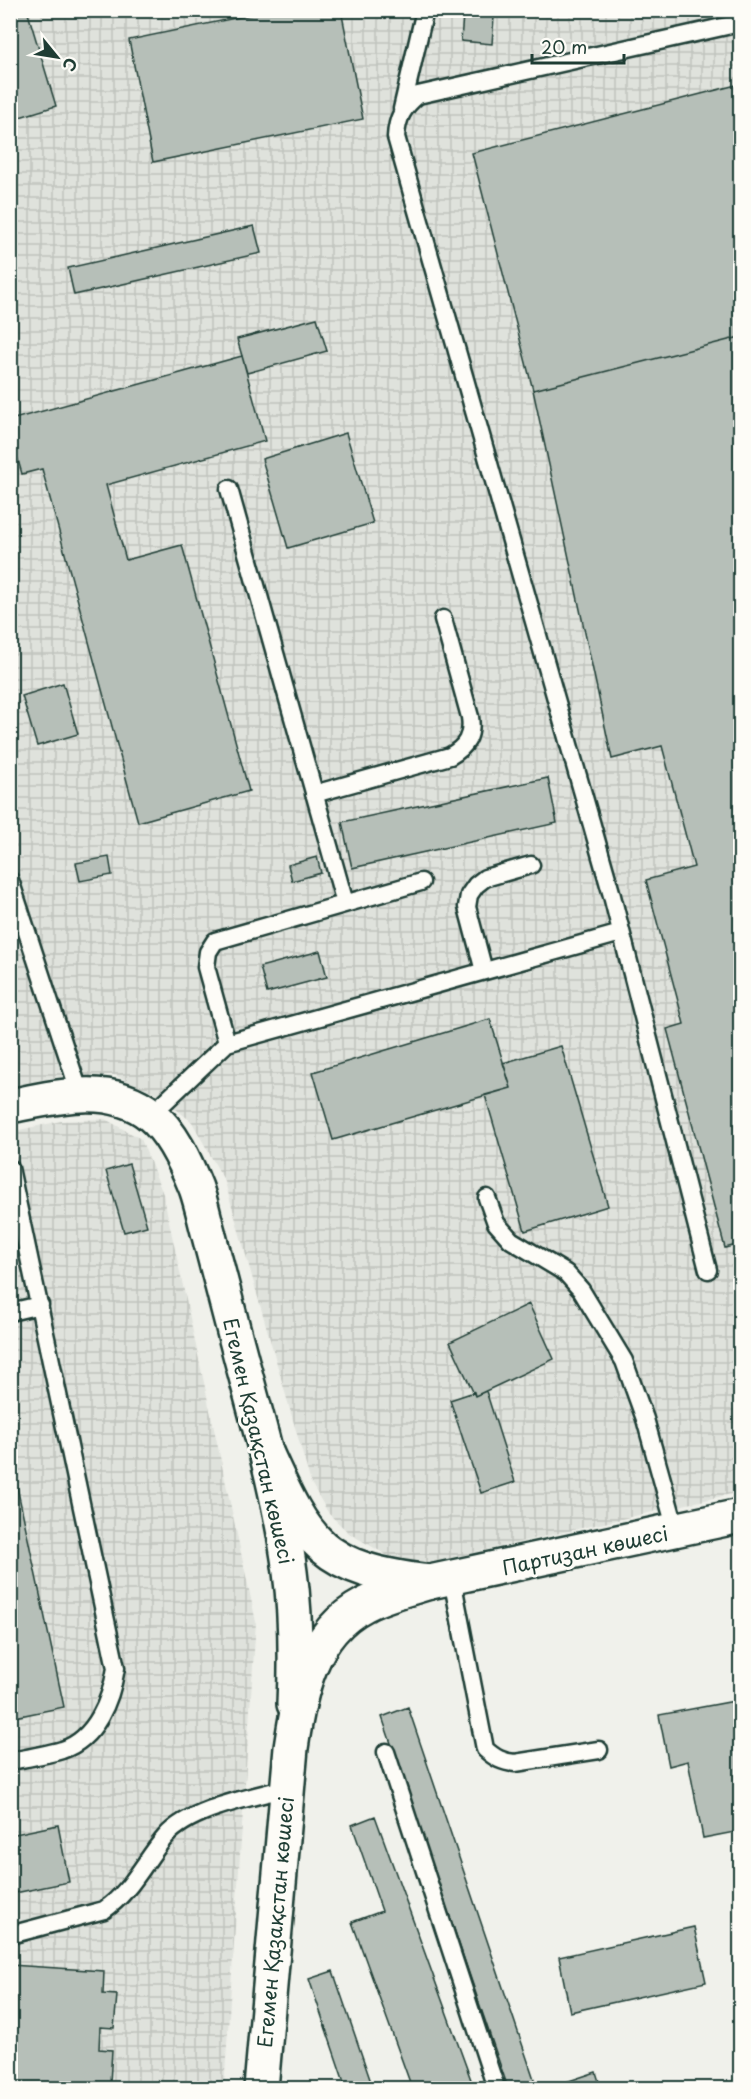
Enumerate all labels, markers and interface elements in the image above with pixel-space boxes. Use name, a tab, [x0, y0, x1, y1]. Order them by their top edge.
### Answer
north arrow	[27, 27, 87, 87]
scale bar	[532, 27, 624, 65]
text: 20 m	[541, 33, 587, 60]
text: С	[57, 54, 84, 76]
street label: Егемен Қазақстан көшесі	[216, 1315, 302, 1567]
street label: Партизан көшесі	[499, 1518, 671, 1582]
street label: Егемен Қазақстан көшесі	[249, 1795, 301, 2049]

